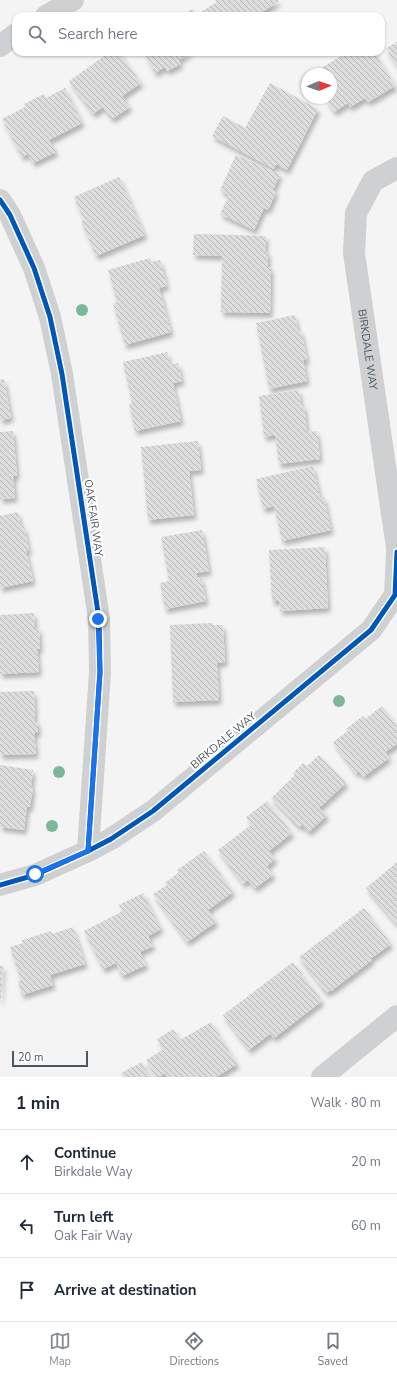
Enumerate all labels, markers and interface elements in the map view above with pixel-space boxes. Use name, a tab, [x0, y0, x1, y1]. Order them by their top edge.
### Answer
search box	[12, 12, 385, 56]
icon: search	[26, 23, 48, 45]
text: Search here	[58, 24, 138, 44]
north arrow	[301, 68, 337, 104]
street label: BIRKDALE WAY	[354, 308, 381, 391]
street label: OAK FAIR WAY	[81, 478, 106, 558]
route end	[89, 610, 107, 628]
street label: BIRKDALE WAY	[187, 708, 260, 772]
route start	[26, 865, 44, 883]
scale bar	[12, 1049, 88, 1068]
text: 20 m	[18, 1050, 43, 1065]
text: 1 min	[16, 1092, 60, 1115]
text: Walk · 80 m	[310, 1094, 381, 1112]
text: Continue	[54, 1143, 116, 1163]
icon: ahead	[16, 1151, 38, 1173]
text: 20 m	[351, 1153, 381, 1171]
text: Birkdale Way	[54, 1163, 132, 1181]
text: Turn left	[54, 1207, 113, 1227]
icon: left	[16, 1215, 38, 1237]
text: 60 m	[351, 1217, 381, 1235]
text: Oak Fair Way	[54, 1227, 133, 1245]
icon: arrive	[16, 1279, 38, 1301]
text: Arrive at destination	[54, 1280, 197, 1300]
tab: Map	[49, 1330, 71, 1369]
tab: Directions	[169, 1330, 219, 1369]
tab: Saved	[317, 1330, 348, 1369]

